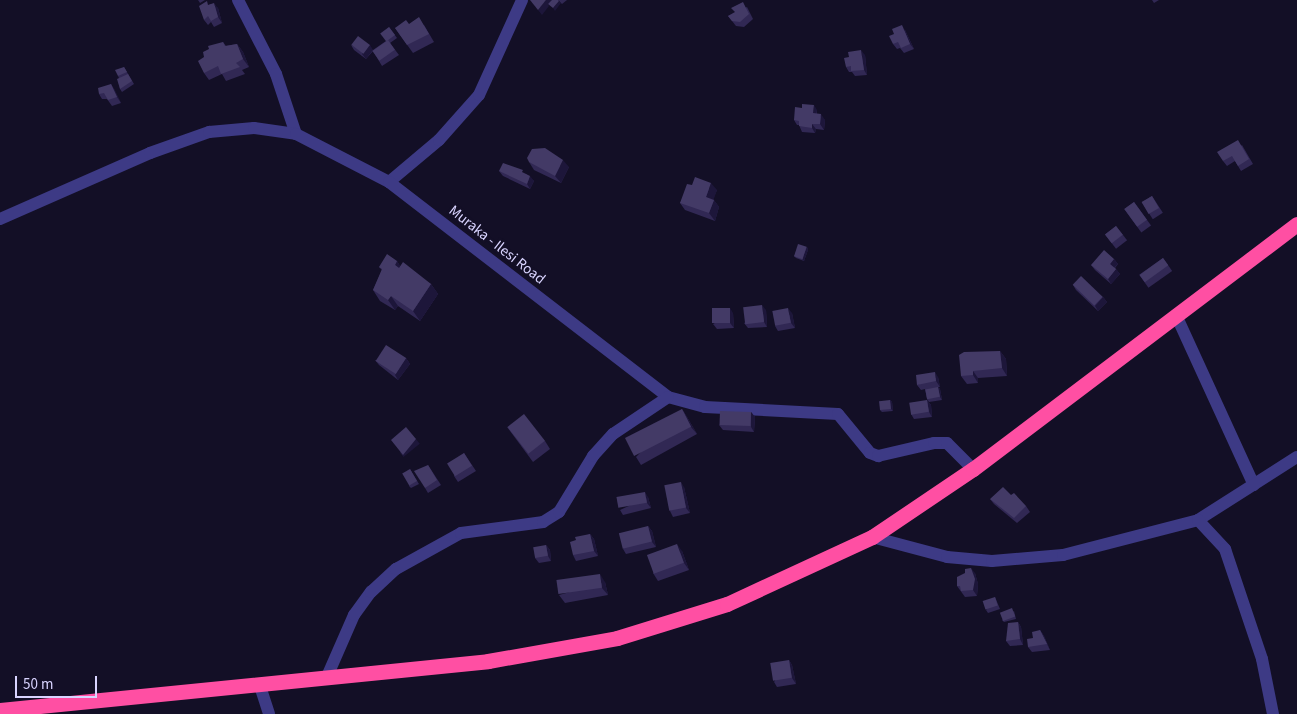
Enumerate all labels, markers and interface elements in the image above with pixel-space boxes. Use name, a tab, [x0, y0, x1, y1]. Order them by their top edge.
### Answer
street label: Muraka - Ilesi Road	[445, 202, 549, 288]
scale bar	[18, 666, 100, 698]
text: 50 m	[23, 674, 53, 695]

